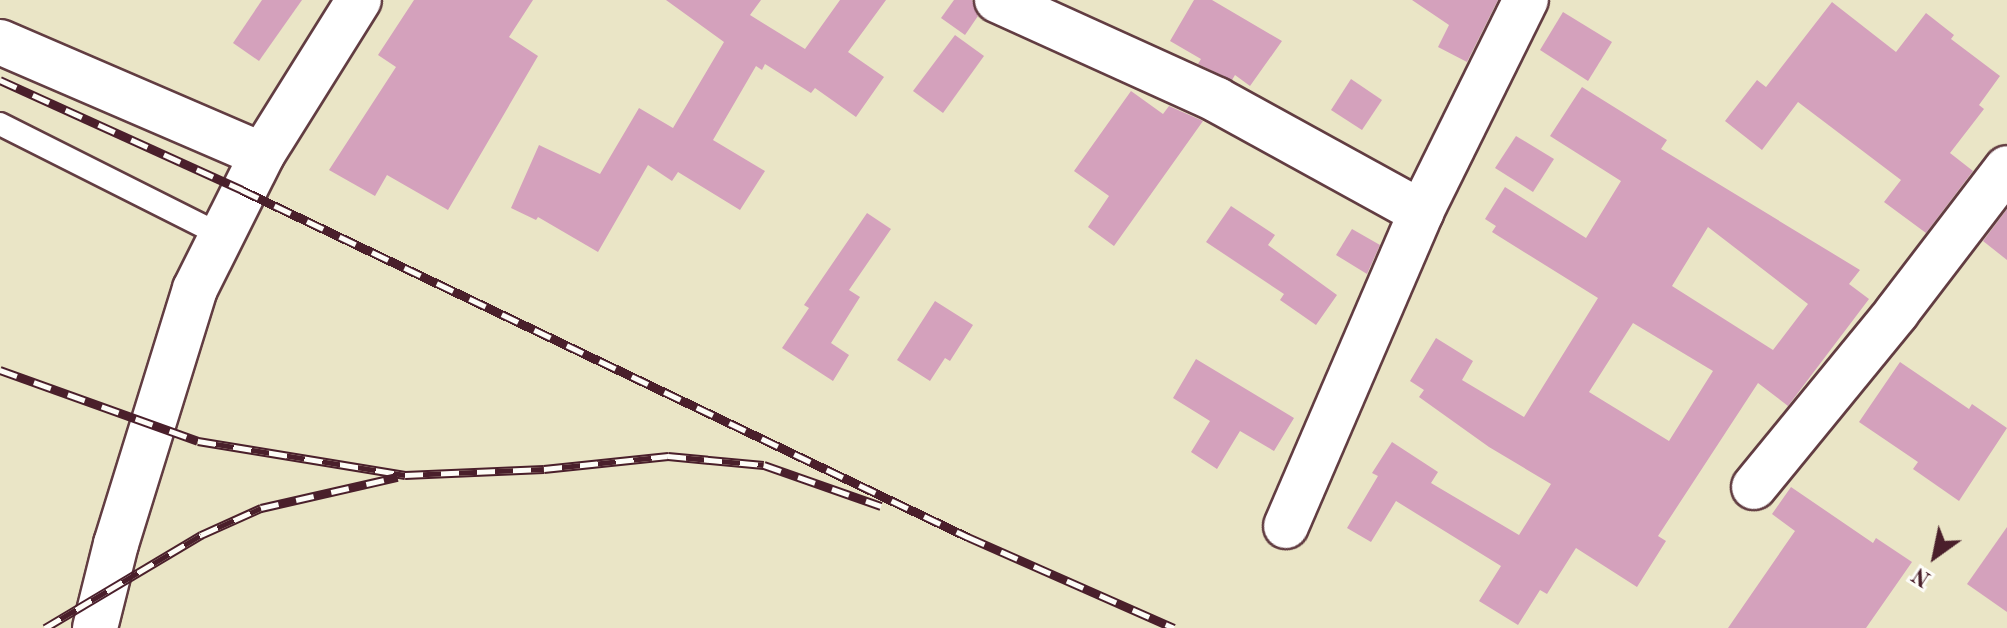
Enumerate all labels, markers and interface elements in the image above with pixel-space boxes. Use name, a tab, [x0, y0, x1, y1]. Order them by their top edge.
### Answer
north arrow	[1895, 516, 1975, 596]
text: N	[1909, 562, 1935, 590]

